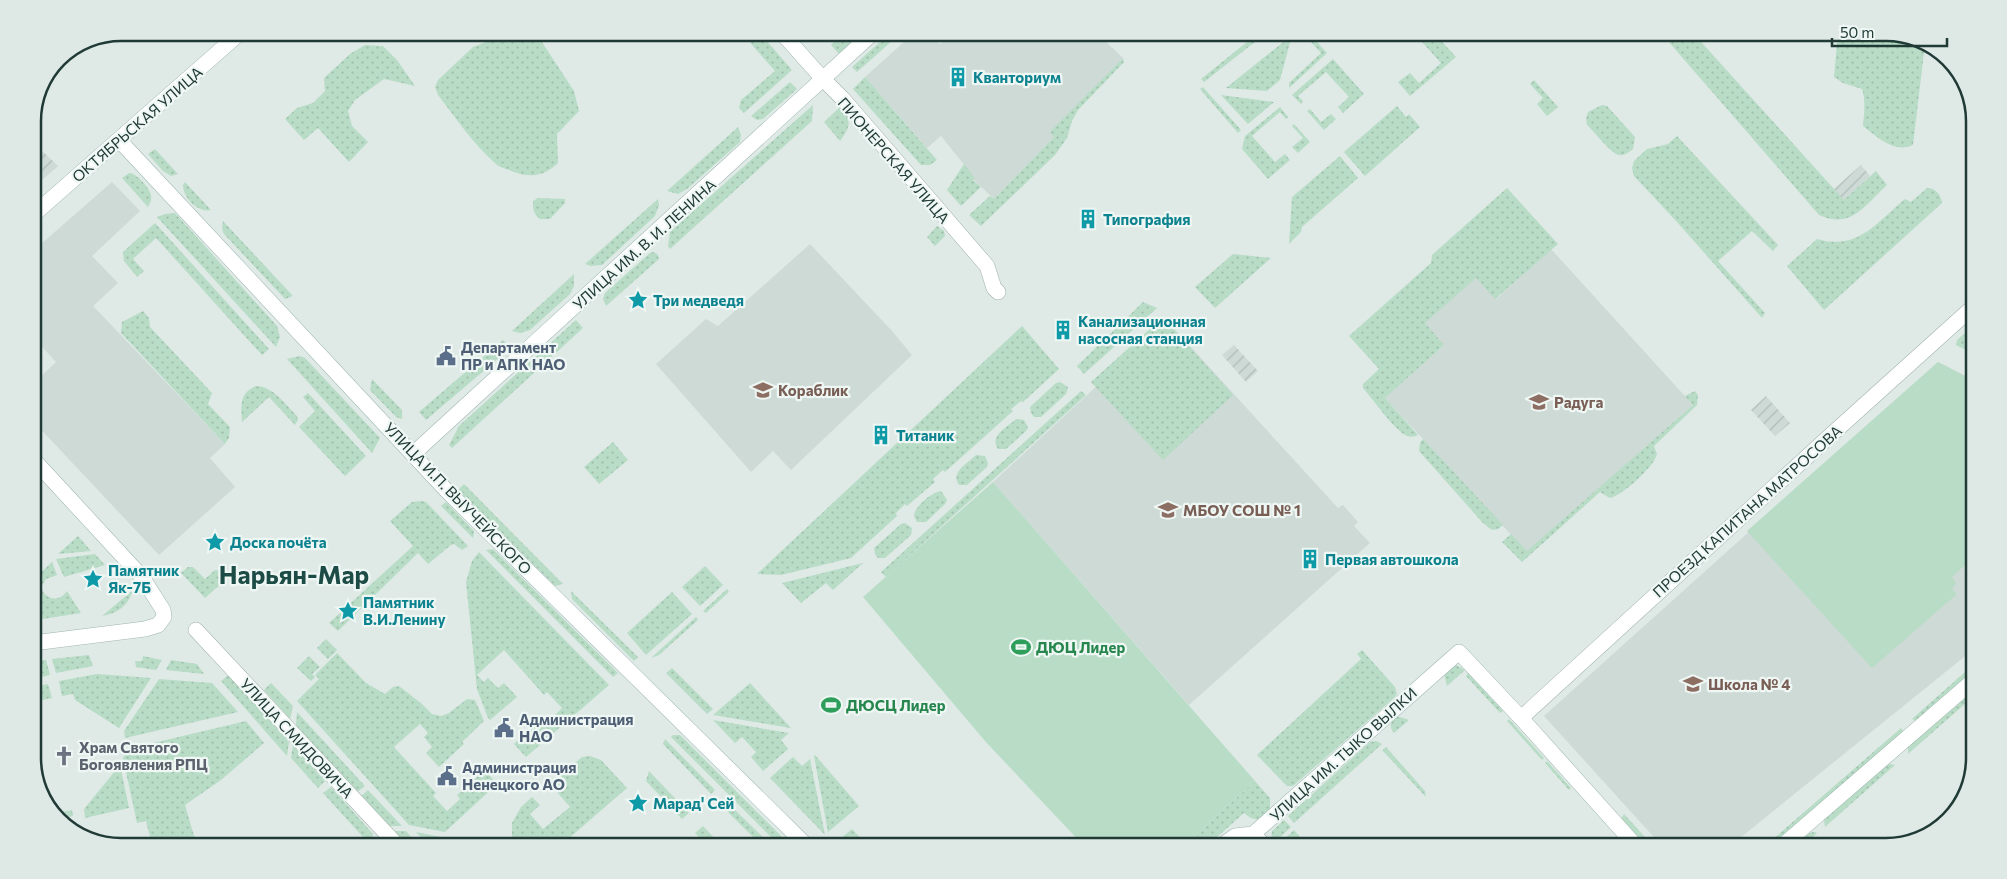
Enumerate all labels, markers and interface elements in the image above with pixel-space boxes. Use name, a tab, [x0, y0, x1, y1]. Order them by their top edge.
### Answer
scale bar	[1832, 15, 1947, 47]
text: 50 m	[1840, 23, 1874, 41]
street label: ОКТЯБРЬСКАЯ УЛИЦА	[68, 63, 206, 185]
building icon: Кванториум	[947, 66, 969, 88]
place label: Кванториум	[973, 68, 1061, 86]
street label: ПИОНЕРСКАЯ УЛИЦА	[834, 93, 954, 227]
street label: УЛИЦА ИМ. В. И. ЛЕНИНА	[569, 175, 719, 313]
building icon: Типография	[1077, 208, 1099, 230]
place label: Типография	[1103, 210, 1191, 228]
place icon: Три медведя	[627, 289, 649, 311]
place label: Три медведя	[653, 291, 744, 309]
place label: Канализационная насосная станция	[1078, 312, 1206, 347]
building icon: Канализационная насосная станция	[1052, 319, 1074, 341]
place label: Департамент ПР и АПК НАО	[461, 338, 566, 373]
public building icon: Департамент ПР и АПК НАО	[435, 345, 457, 367]
school or university icon: Кораблик	[752, 379, 774, 401]
place label: Кораблик	[778, 381, 849, 399]
school or university icon: Радуга	[1528, 391, 1550, 413]
place label: Радуга	[1554, 393, 1603, 411]
street label: УЛИЦА И.П. ВЫУЧЕЙСКОГО	[381, 418, 535, 578]
street label: ПРОЕЗД КАПИТАНА МАТРОСОВА	[1649, 421, 1845, 601]
building icon: Титаник	[870, 424, 892, 446]
place label: Титаник	[896, 426, 955, 444]
school or university icon: МБОУ СОШ № 1	[1157, 499, 1179, 521]
place label: МБОУ СОШ № 1	[1183, 501, 1301, 519]
place icon: Доска почёта	[204, 531, 226, 553]
place label: Доска почёта	[230, 533, 327, 551]
building icon: Первая автошкола	[1299, 548, 1321, 570]
place label: Первая автошкола	[1325, 550, 1459, 568]
district label: Нарьян-Мар	[219, 559, 369, 589]
place label: Памятник Як-7Б	[108, 561, 180, 596]
place icon: Памятник Як-7Б	[82, 568, 104, 590]
place label: Памятник В.И.Ленину	[363, 593, 447, 628]
place icon: Памятник В.И.Ленину	[337, 600, 359, 622]
sports icon: ДЮЦ Лидер	[1010, 636, 1032, 658]
place label: ДЮЦ Лидер	[1036, 638, 1125, 656]
school or university icon: Школа № 4	[1682, 673, 1704, 695]
street label: УЛИЦА СМИДОВИЧА	[237, 674, 357, 802]
place label: Школа № 4	[1708, 675, 1790, 693]
street label: УЛИЦА ИМ. ТЫКО ВЫЛКИ	[1266, 683, 1420, 825]
sports icon: ДЮСЦ Лидер	[820, 694, 842, 716]
place label: ДЮСЦ Лидер	[846, 696, 946, 714]
place label: Администрация НАО	[519, 710, 634, 745]
public building icon: Администрация НАО	[493, 717, 515, 739]
place label: Храм Святого Богоявления РПЦ	[79, 738, 208, 773]
church icon: Храм Святого Богоявления РПЦ	[53, 745, 75, 767]
place label: Администрация Ненецкого АО	[462, 758, 577, 793]
public building icon: Администрация Ненецкого АО	[436, 765, 458, 787]
place icon: Марад' Сей	[627, 792, 649, 814]
place label: Марад' Сей	[653, 794, 734, 812]

